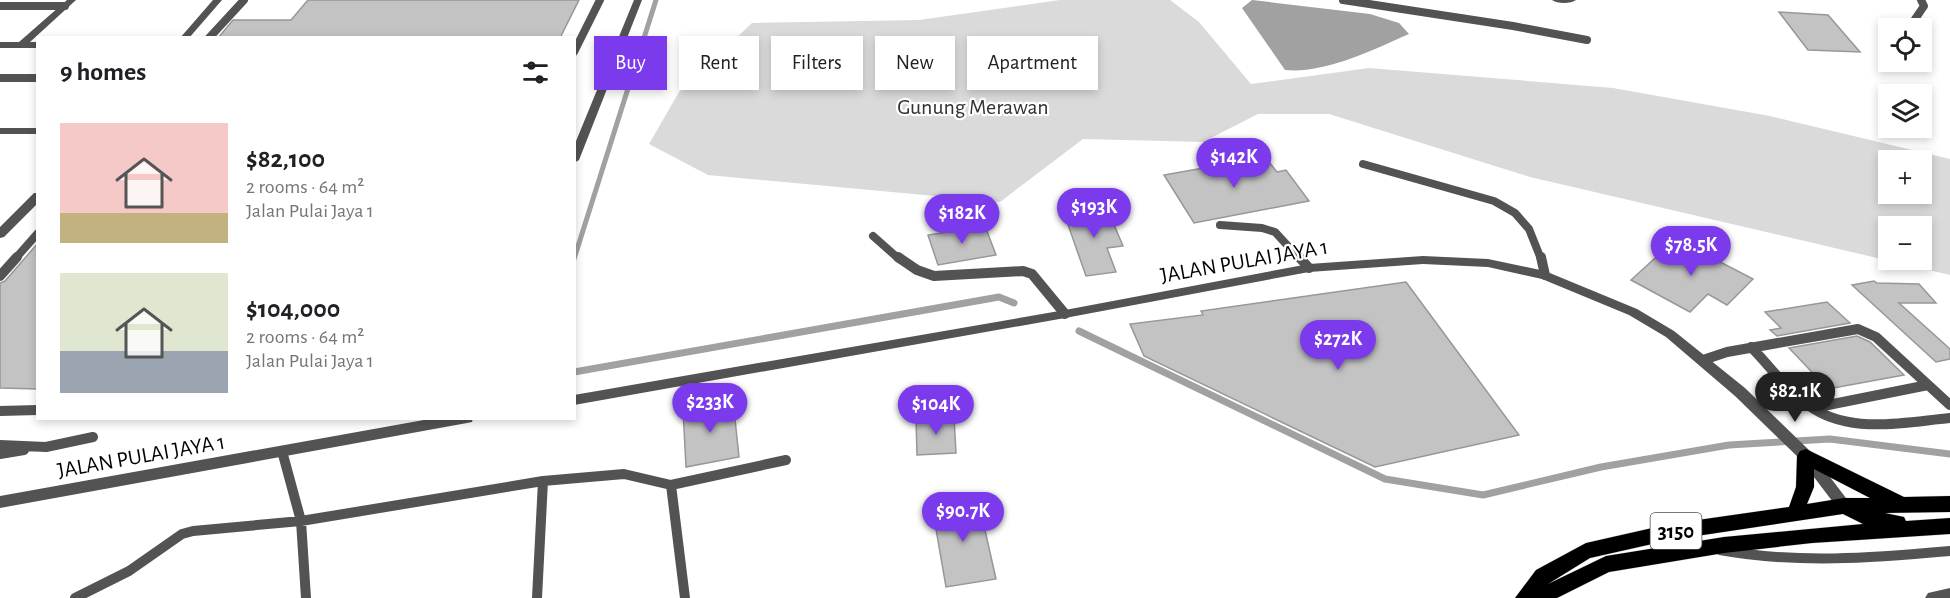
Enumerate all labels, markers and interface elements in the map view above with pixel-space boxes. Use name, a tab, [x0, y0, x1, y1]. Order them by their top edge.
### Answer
map controls	[1878, 18, 1932, 270]
button: locate	[1878, 18, 1932, 72]
chip: Buy	[594, 36, 667, 90]
chip: Rent	[679, 36, 759, 90]
chip: Filters	[771, 36, 863, 90]
chip: New	[875, 36, 955, 90]
chip: Apartment	[967, 36, 1098, 90]
icon: filters	[519, 56, 552, 89]
text: 9 homes	[60, 59, 146, 85]
button: layers	[1878, 84, 1932, 138]
park label: Gunung Merawan	[897, 96, 1049, 118]
pin: $142K	[1192, 138, 1276, 189]
text: $82,100	[246, 146, 325, 172]
icon: home	[108, 147, 180, 219]
text: $142K	[1210, 147, 1258, 167]
button: +	[1878, 150, 1932, 204]
text: 2 rooms · 64 m²	[246, 177, 364, 197]
pin: $193K	[1052, 188, 1136, 239]
pin: $182K	[920, 194, 1004, 245]
text: $193K	[1071, 197, 1117, 217]
text: Jalan Pulai Jaya 1	[246, 201, 374, 221]
text: $182K	[938, 203, 986, 223]
button: −	[1878, 216, 1932, 270]
pin: $78.5K	[1642, 226, 1740, 277]
street label: JALAN PULAI JAYA 1	[1159, 235, 1330, 287]
text: $78.5K	[1665, 235, 1717, 255]
text: $104,000	[246, 296, 340, 322]
icon: home	[108, 297, 180, 369]
pin: $272K	[1296, 320, 1380, 371]
text: 2 rooms · 64 m²	[246, 327, 364, 347]
text: $272K	[1314, 329, 1362, 349]
text: Jalan Pulai Jaya 1	[246, 351, 374, 371]
pin: $82.1K	[1746, 372, 1844, 423]
text: $82.1K	[1769, 381, 1821, 401]
pin: $233K	[668, 383, 752, 434]
pin: $104K	[894, 385, 978, 436]
text: $233K	[686, 392, 734, 412]
text: $104K	[912, 394, 960, 414]
street label: JALAN PULAI JAYA 1	[56, 430, 227, 482]
pin: $90.7K	[914, 492, 1012, 543]
text: $90.7K	[936, 501, 990, 521]
road number: 3150	[1650, 513, 1702, 549]

